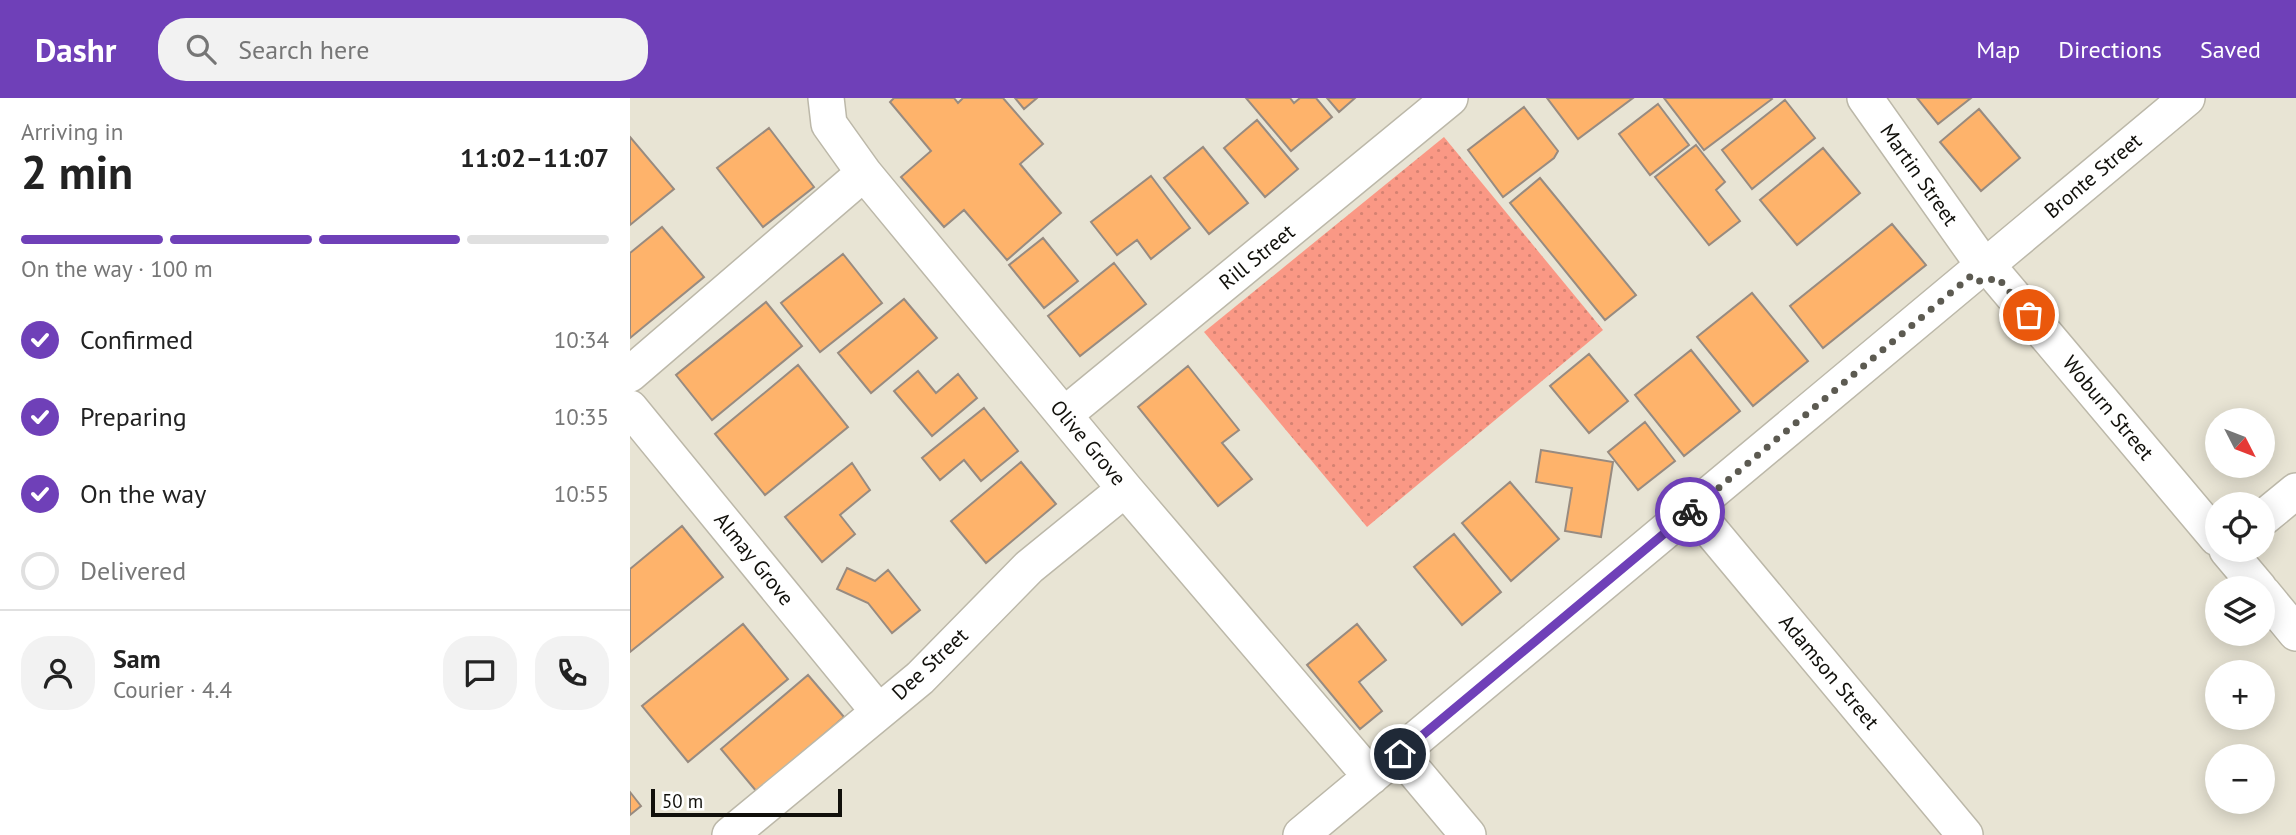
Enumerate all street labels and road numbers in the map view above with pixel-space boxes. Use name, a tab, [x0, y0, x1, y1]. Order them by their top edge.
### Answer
street label: Martin Street	[1874, 119, 1964, 231]
street label: Bronte Street	[2038, 127, 2147, 224]
street label: Rill Street	[1213, 218, 1300, 295]
street label: Woburn Street	[2057, 350, 2160, 465]
street label: Olive Grove	[1045, 394, 1132, 491]
street label: Almay Grove	[709, 507, 800, 611]
street label: Adamson Street	[1773, 609, 1885, 735]
street label: Dee Street	[886, 622, 973, 706]

